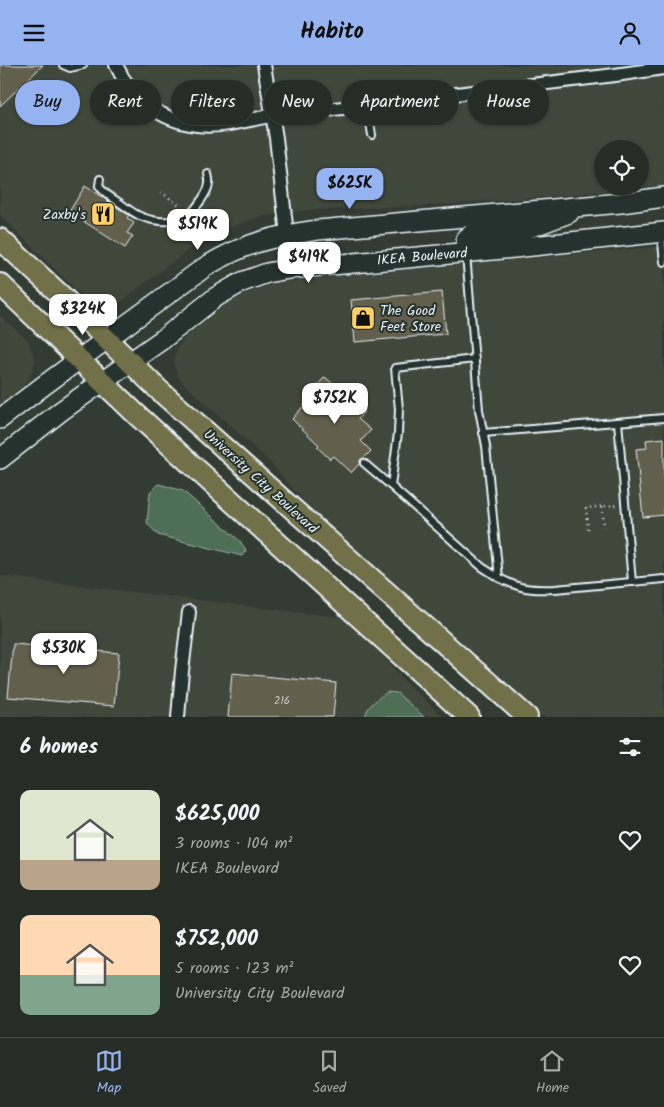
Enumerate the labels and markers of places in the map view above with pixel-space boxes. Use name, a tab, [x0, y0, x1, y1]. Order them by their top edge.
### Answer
pin: $625K	[315, 167, 385, 210]
restaurant icon: Zaxby's	[90, 201, 116, 227]
place label: Zaxby's	[43, 204, 86, 226]
pin: $519K	[163, 209, 233, 251]
pin: $419K	[274, 241, 344, 284]
pin: $324K	[48, 293, 118, 336]
place label: The Good Feet Store	[380, 300, 442, 338]
shop icon: The Good Feet Store	[350, 305, 376, 331]
pin: $752K	[300, 383, 370, 425]
pin: $530K	[29, 633, 99, 675]

